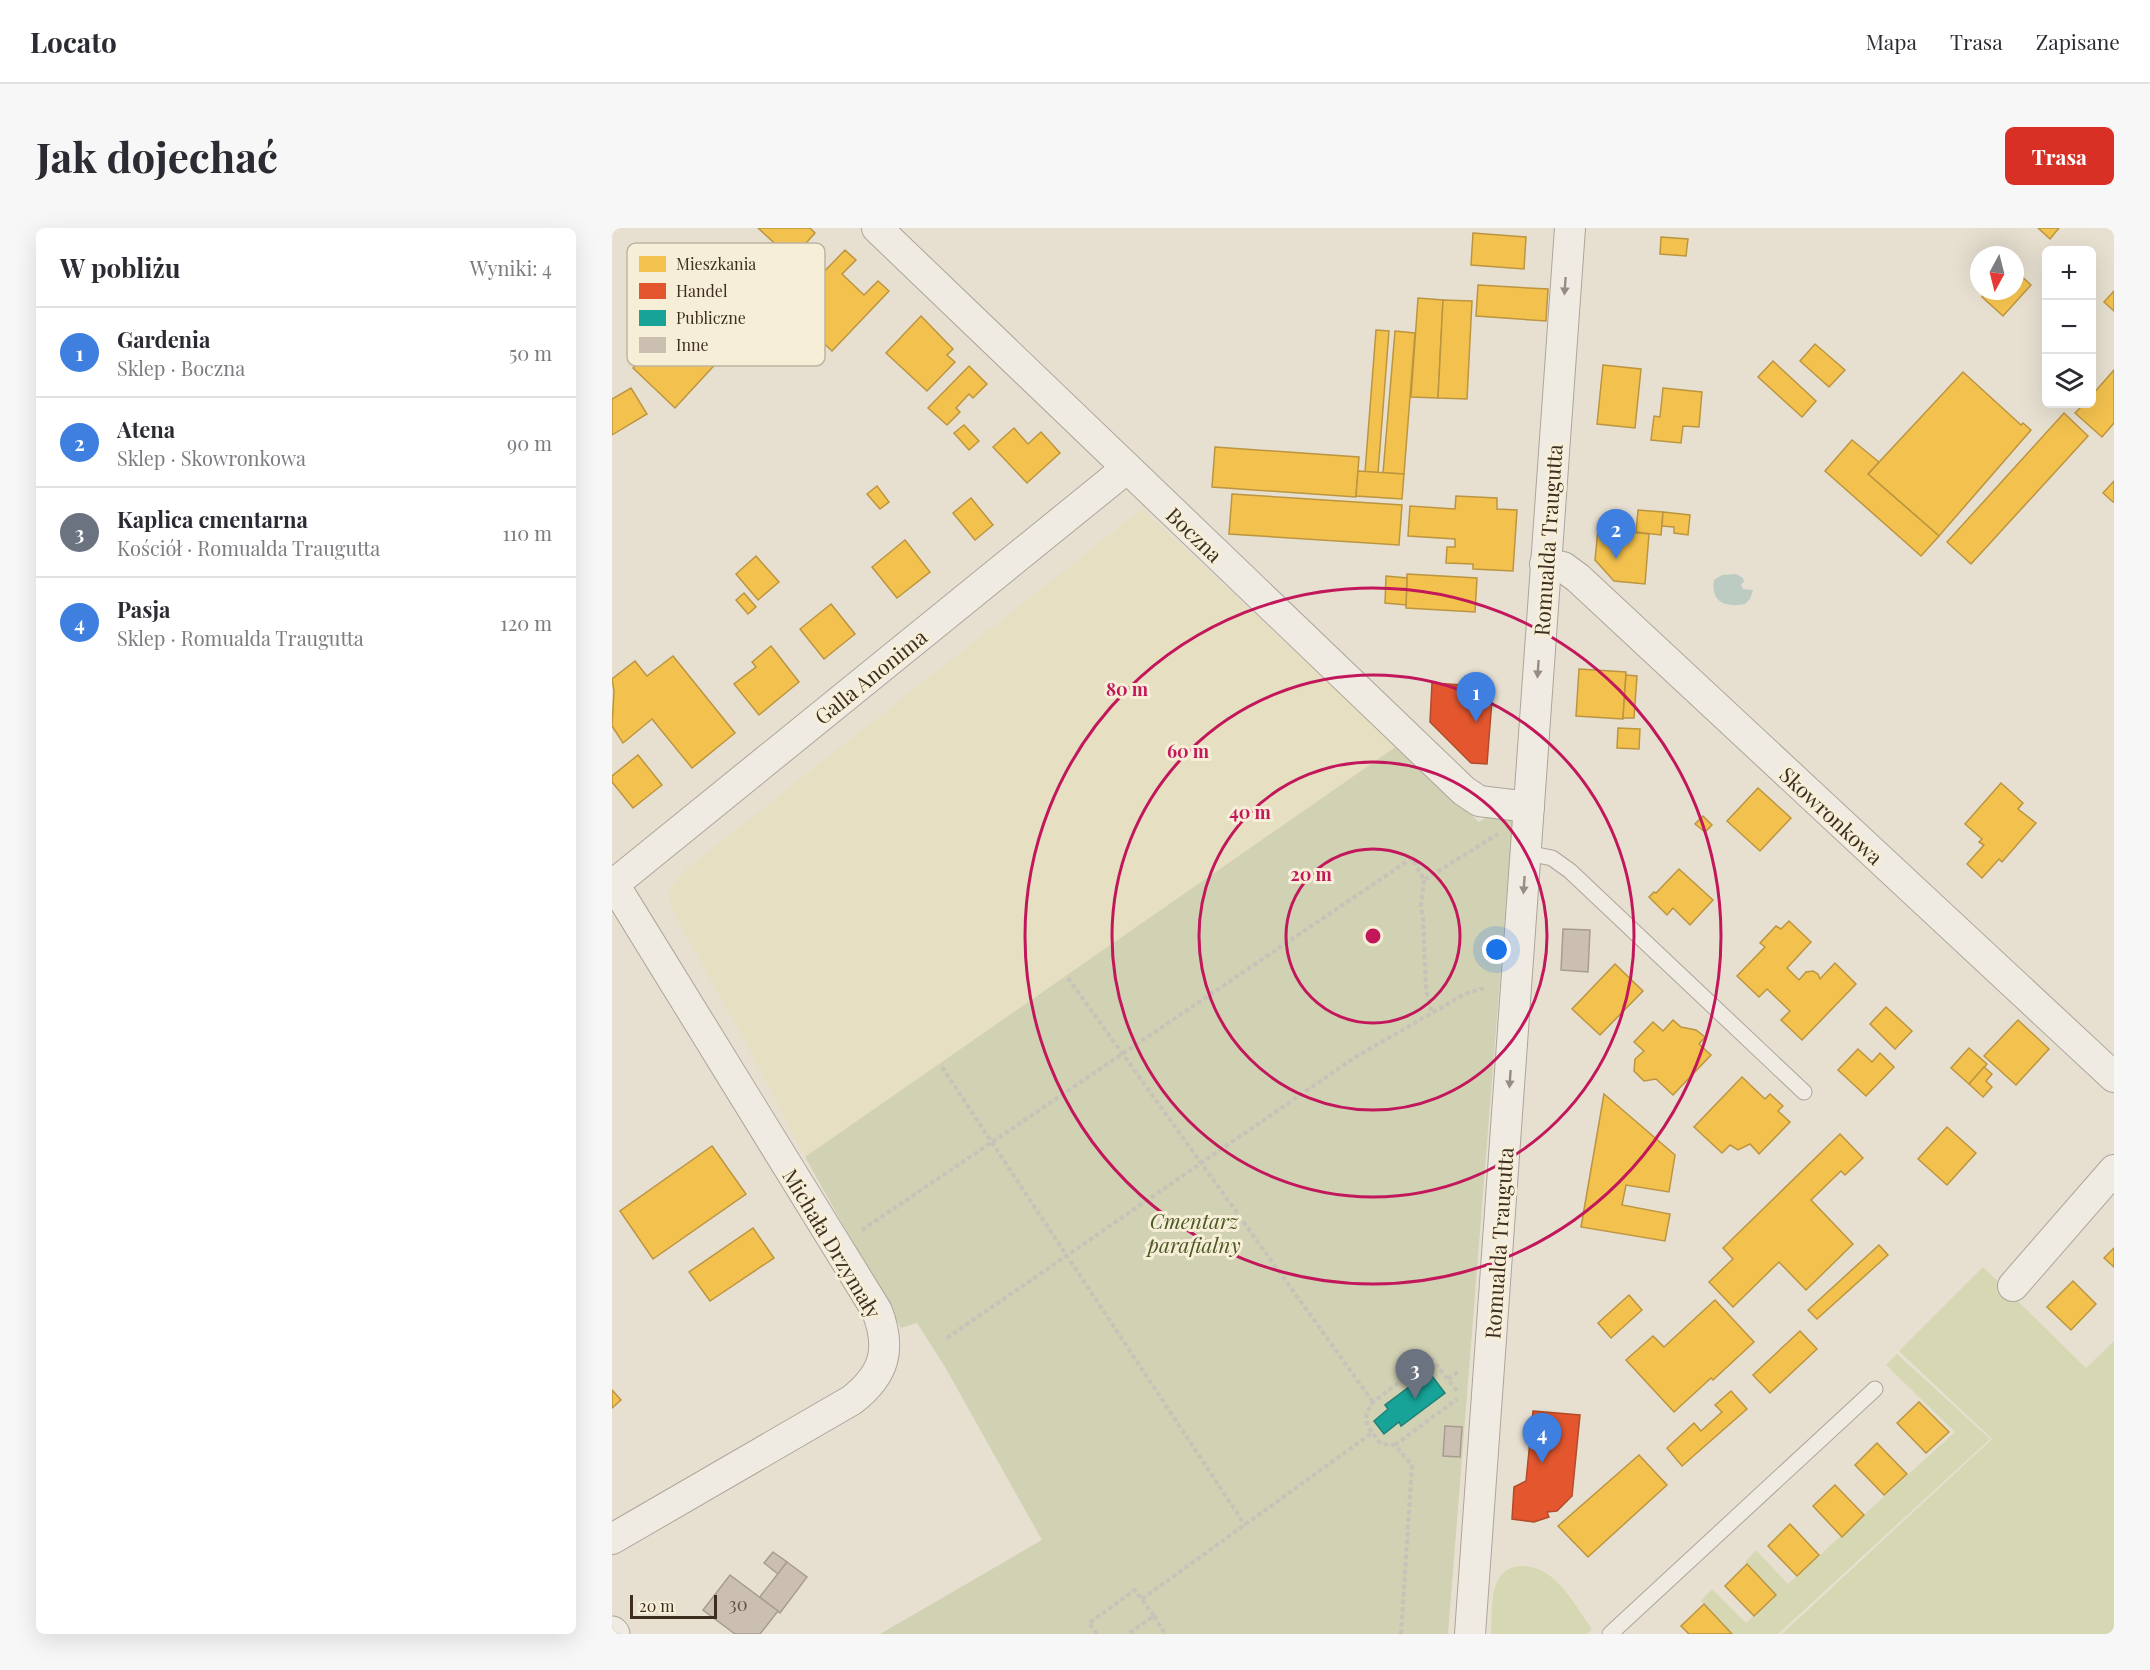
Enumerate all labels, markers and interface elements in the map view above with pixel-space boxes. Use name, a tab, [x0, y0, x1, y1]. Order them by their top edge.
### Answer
text: Locato	[30, 23, 117, 60]
text: Mapa	[1866, 27, 1917, 55]
text: Trasa	[1950, 27, 2003, 55]
text: Zapisane	[2036, 27, 2120, 55]
button: Trasa	[2005, 127, 2114, 185]
text: Jak dojechać	[36, 128, 278, 184]
legend	[627, 243, 825, 366]
north arrow	[1970, 246, 2024, 300]
map controls	[2042, 246, 2096, 408]
button: +	[2042, 246, 2096, 300]
text: W pobliżu	[60, 250, 181, 285]
text: Mieszkania	[676, 253, 756, 274]
text: Wyniki: 4	[470, 254, 552, 281]
one-way arrow	[1561, 277, 1570, 296]
text: Handel	[676, 280, 728, 301]
button: −	[2042, 300, 2096, 354]
text: Publiczne	[676, 307, 746, 328]
text: Gardenia	[117, 324, 210, 354]
text: Inne	[676, 334, 709, 355]
text: 1	[76, 339, 83, 366]
text: 50 m	[509, 339, 552, 366]
text: Sklep · Boczna	[117, 354, 245, 381]
button: layers	[2042, 354, 2096, 408]
text: Atena	[117, 414, 175, 444]
text: 2	[74, 429, 85, 456]
text: 90 m	[507, 429, 552, 456]
street label: Romualda Traugutta	[1526, 443, 1568, 637]
text: Sklep · Skowronkowa	[117, 444, 306, 471]
street label: Boczna	[1161, 500, 1229, 568]
text: Kaplica cmentarna	[117, 504, 308, 534]
pin: 2	[1596, 510, 1636, 559]
text: 3	[75, 519, 84, 546]
text: 110 m	[502, 519, 552, 546]
text: Kościół · Romualda Traugutta	[117, 534, 380, 561]
text: Pasja	[117, 594, 170, 624]
text: 4	[74, 609, 85, 636]
text: 120 m	[500, 609, 552, 636]
street label: Galla Anonima	[808, 622, 932, 730]
text: Sklep · Romualda Traugutta	[117, 624, 364, 651]
one-way arrow	[1534, 660, 1543, 679]
pin: 1	[1456, 672, 1496, 722]
text: 80 m	[1106, 677, 1149, 701]
text: 60 m	[1167, 739, 1210, 763]
street label: Skowronkowa	[1774, 760, 1890, 870]
text: 40 m	[1229, 800, 1272, 824]
text: 20 m	[1290, 862, 1332, 886]
one-way arrow	[1519, 875, 1529, 894]
centre of rings	[1363, 926, 1383, 946]
your location	[1482, 935, 1511, 964]
one-way arrow	[1506, 1070, 1515, 1089]
street label: Romualda Traugutta	[1477, 1146, 1519, 1340]
street label: Michała Drzymały	[777, 1163, 889, 1323]
park label: Cmentarz parafialny	[1145, 1206, 1241, 1258]
pin: 3	[1396, 1350, 1434, 1399]
pin: 4	[1522, 1414, 1562, 1463]
scale bar	[630, 1592, 717, 1620]
house number: 30	[729, 1592, 747, 1616]
text: 20 m	[639, 1595, 674, 1616]

